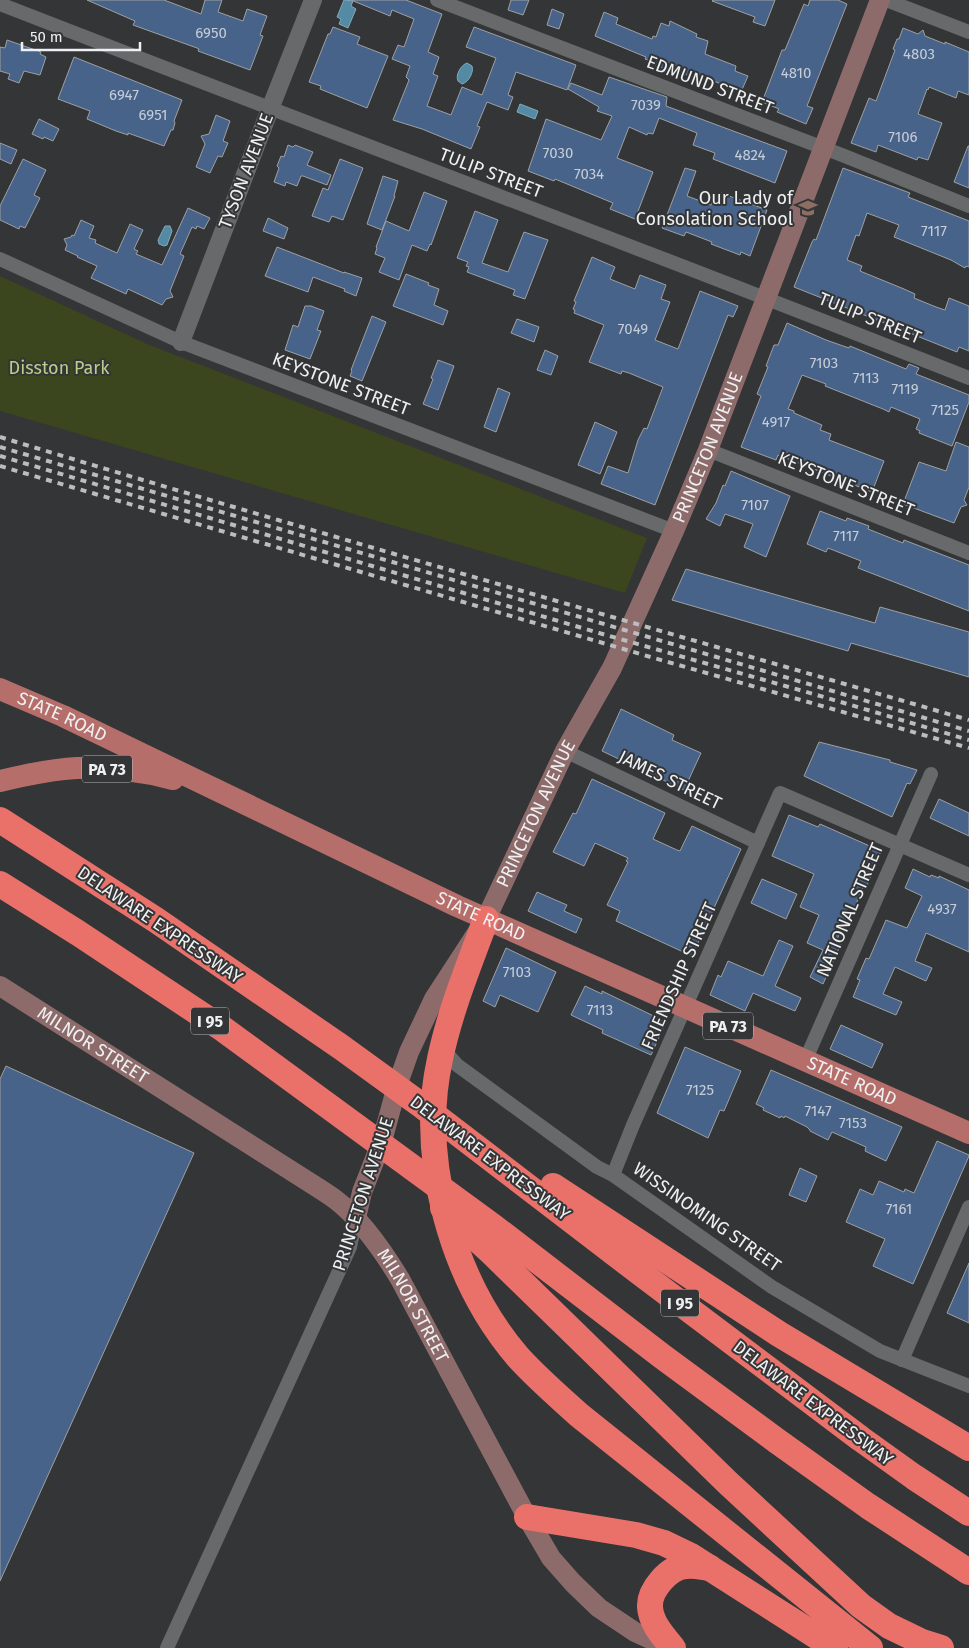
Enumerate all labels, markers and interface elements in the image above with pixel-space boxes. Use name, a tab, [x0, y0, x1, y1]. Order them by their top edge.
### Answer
scale bar	[22, 20, 140, 52]
house number: 6950	[195, 24, 227, 42]
text: 50 m	[30, 28, 63, 46]
house number: 4803	[903, 45, 935, 63]
street label: EDMUND STREET	[644, 51, 777, 119]
house number: 4810	[781, 64, 811, 82]
house number: 6947	[109, 86, 139, 104]
house number: 7039	[631, 96, 661, 114]
house number: 6951	[139, 106, 167, 124]
street label: TYSON AVENUE	[214, 110, 278, 232]
house number: 7106	[888, 128, 918, 146]
street label: TULIP STREET	[436, 143, 546, 203]
house number: 7030	[543, 144, 573, 162]
house number: 4824	[734, 146, 766, 164]
house number: 7034	[574, 165, 604, 183]
place label: Our Lady of Consolation School	[636, 187, 795, 230]
school or university icon: Our Lady of Consolation School	[797, 197, 819, 219]
house number: 7117	[921, 222, 947, 240]
street label: TULIP STREET	[815, 287, 925, 349]
house number: 7049	[618, 320, 648, 338]
street label: KEYSTONE STREET	[269, 348, 413, 421]
house number: 7103	[810, 354, 838, 372]
park label: Disston Park	[9, 357, 110, 379]
street label: PRINCETON AVENUE	[668, 369, 748, 526]
house number: 7113	[853, 369, 879, 387]
house number: 7119	[891, 380, 919, 398]
house number: 7125	[931, 401, 959, 419]
house number: 4917	[762, 413, 791, 431]
street label: KEYSTONE STREET	[775, 447, 918, 522]
house number: 7107	[741, 496, 769, 514]
house number: 7117	[833, 527, 859, 545]
street label: STATE ROAD	[14, 687, 110, 747]
street label: PRINCETON AVENUE	[491, 736, 580, 891]
street label: JAMES STREET	[615, 746, 726, 815]
road number: PA 73	[82, 756, 132, 782]
street label: NATIONAL STREET	[812, 839, 888, 980]
street label: DELAWARE EXPRESSWAY	[73, 861, 247, 989]
street label: STATE ROAD	[432, 887, 529, 946]
street label: FRIENDSHIP STREET	[637, 898, 722, 1053]
house number: 4937	[927, 900, 957, 918]
house number: 7103	[503, 963, 531, 981]
house number: 7113	[587, 1001, 613, 1019]
street label: MILNOR STREET	[33, 1002, 153, 1089]
road number: I 95	[191, 1008, 229, 1034]
road number: PA 73	[703, 1012, 753, 1040]
street label: STATE ROAD	[804, 1052, 900, 1111]
house number: 7125	[686, 1081, 714, 1099]
street label: DELAWARE EXPRESSWAY	[406, 1091, 574, 1225]
house number: 7147	[804, 1102, 832, 1120]
street label: PRINCETON AVENUE	[328, 1114, 398, 1274]
house number: 7153	[839, 1114, 867, 1132]
street label: WISSINOMING STREET	[629, 1158, 786, 1277]
house number: 7161	[886, 1200, 912, 1218]
street label: MILNOR STREET	[372, 1244, 454, 1367]
road number: I 95	[661, 1290, 699, 1316]
street label: DELAWARE EXPRESSWAY	[729, 1336, 897, 1470]

